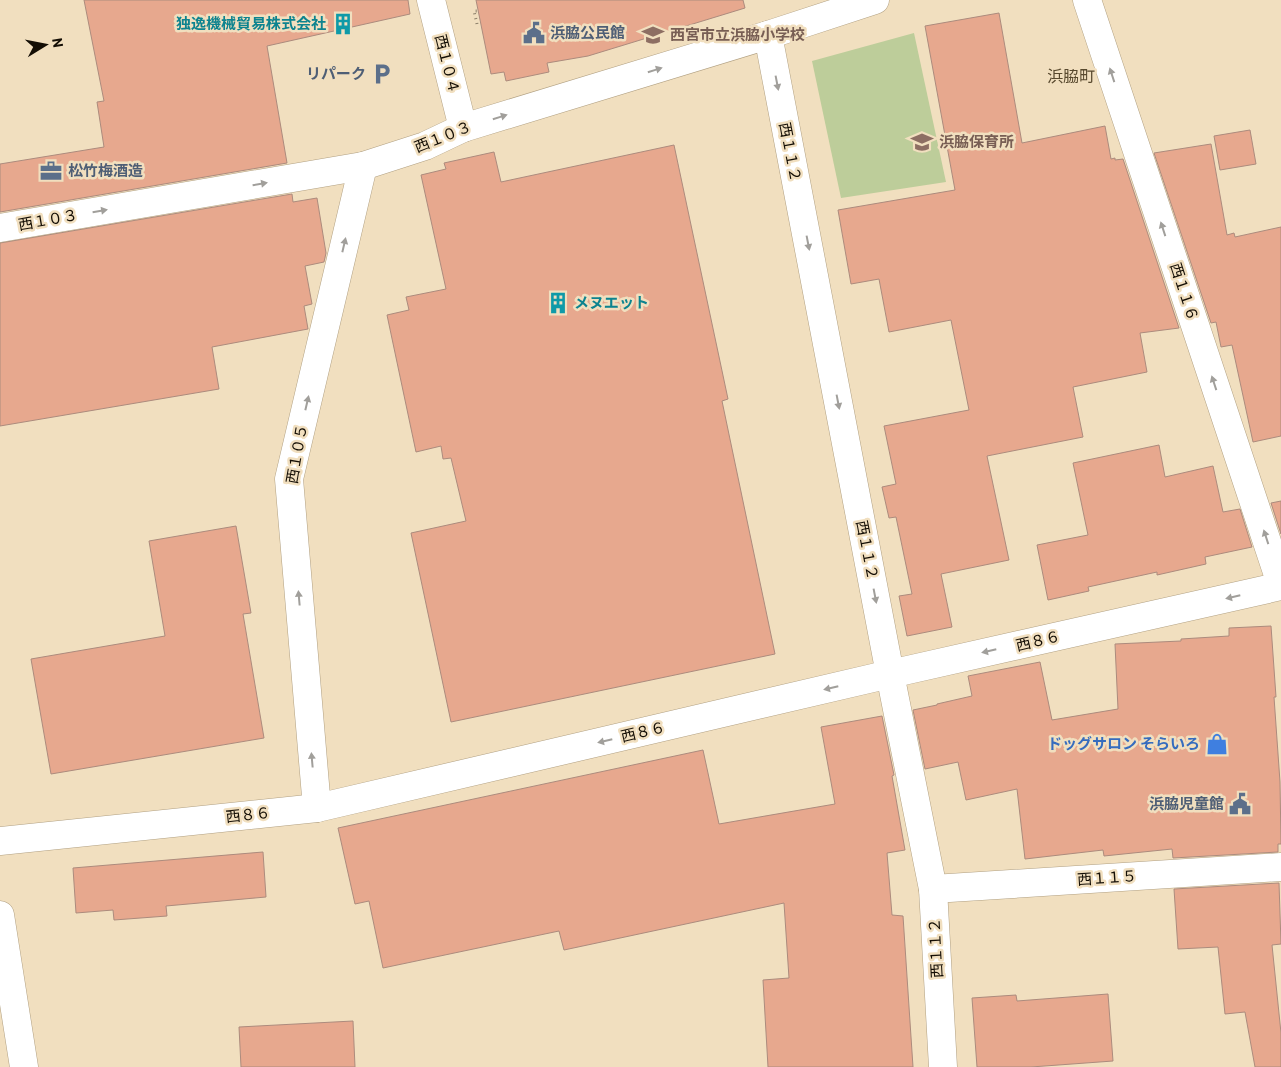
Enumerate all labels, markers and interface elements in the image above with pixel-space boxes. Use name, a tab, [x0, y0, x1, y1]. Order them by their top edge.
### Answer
building icon: 独逸機械貿易株式会社	[330, 11, 356, 37]
place label: 独逸機械貿易株式会社	[176, 14, 326, 32]
north arrow	[20, 20, 70, 70]
public building icon: 浜脇公民館	[521, 20, 547, 46]
school or university icon: 西宮市立浜脇小学校	[640, 22, 666, 48]
place label: 浜脇公民館	[550, 23, 625, 41]
place label: 西宮市立浜脇小学校	[670, 25, 805, 43]
street label: 西１０４	[432, 32, 464, 95]
text: N	[49, 37, 67, 49]
parking icon: リパーク	[369, 61, 395, 87]
place label: リパーク	[306, 64, 366, 82]
one-way arrow	[648, 65, 663, 73]
district label: 浜脇町	[1047, 66, 1095, 85]
one-way arrow	[1107, 67, 1115, 82]
one-way arrow	[773, 76, 781, 91]
one-way arrow	[492, 112, 507, 120]
street label: 西１０３	[411, 116, 474, 156]
street label: 西１１２	[776, 121, 806, 183]
school or university icon: 浜脇保育所	[909, 129, 935, 155]
place label: 浜脇保育所	[939, 132, 1014, 150]
office icon: 松竹梅酒造	[38, 158, 64, 184]
place label: 松竹梅酒造	[68, 161, 143, 179]
one-way arrow	[252, 179, 268, 187]
street label: 西１０３	[17, 205, 79, 233]
one-way arrow	[92, 207, 108, 215]
one-way arrow	[1159, 221, 1167, 236]
one-way arrow	[804, 235, 812, 251]
one-way arrow	[340, 237, 348, 252]
street label: 西１１６	[1167, 260, 1203, 323]
building icon: メヌエット	[545, 290, 571, 316]
place label: メヌエット	[574, 293, 649, 311]
one-way arrow	[1210, 376, 1218, 391]
one-way arrow	[303, 395, 311, 410]
one-way arrow	[835, 395, 843, 411]
street label: 西１０５	[282, 423, 310, 485]
street label: 西１１２	[853, 519, 883, 581]
one-way arrow	[1261, 530, 1269, 545]
one-way arrow	[872, 589, 880, 605]
one-way arrow	[295, 590, 303, 606]
one-way arrow	[1226, 593, 1241, 601]
street label: 西８６	[1014, 626, 1062, 654]
one-way arrow	[981, 648, 997, 656]
one-way arrow	[824, 684, 839, 692]
street label: 西８６	[619, 717, 667, 745]
shop icon: ドッグサロン そらいろ	[1204, 731, 1230, 757]
place label: ドッグサロン そらいろ	[1047, 734, 1200, 752]
one-way arrow	[597, 737, 612, 745]
one-way arrow	[308, 752, 316, 768]
public building icon: 浜脇児童館	[1227, 791, 1253, 817]
place label: 浜脇児童館	[1149, 794, 1224, 812]
street label: 西８６	[225, 803, 271, 825]
street label: 西１１５	[1076, 866, 1137, 888]
street label: 西１１２	[924, 918, 946, 978]

